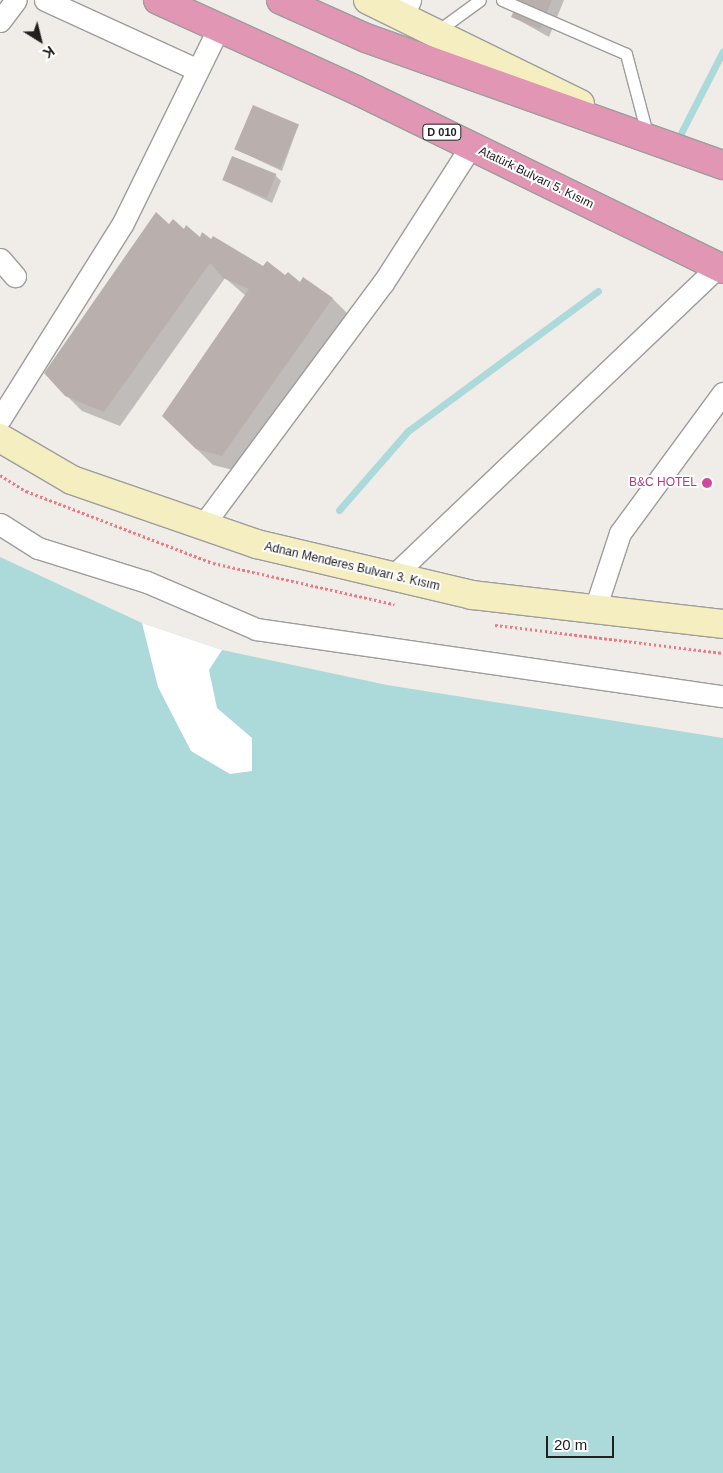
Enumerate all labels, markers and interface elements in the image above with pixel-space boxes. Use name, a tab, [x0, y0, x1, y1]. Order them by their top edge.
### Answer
north arrow	[15, 15, 65, 65]
text: K	[40, 43, 58, 62]
road number: D 010	[422, 124, 462, 140]
street label: Atatürk Bulvarı 5. Kısım	[476, 144, 596, 212]
place label: B&C HOTEL	[629, 476, 697, 490]
marker: B&C HOTEL	[701, 477, 713, 489]
street label: Adnan Menderes Bulvarı 3. Kısım	[263, 540, 441, 594]
scale bar	[548, 1426, 616, 1458]
text: 20 m	[554, 1436, 587, 1453]

